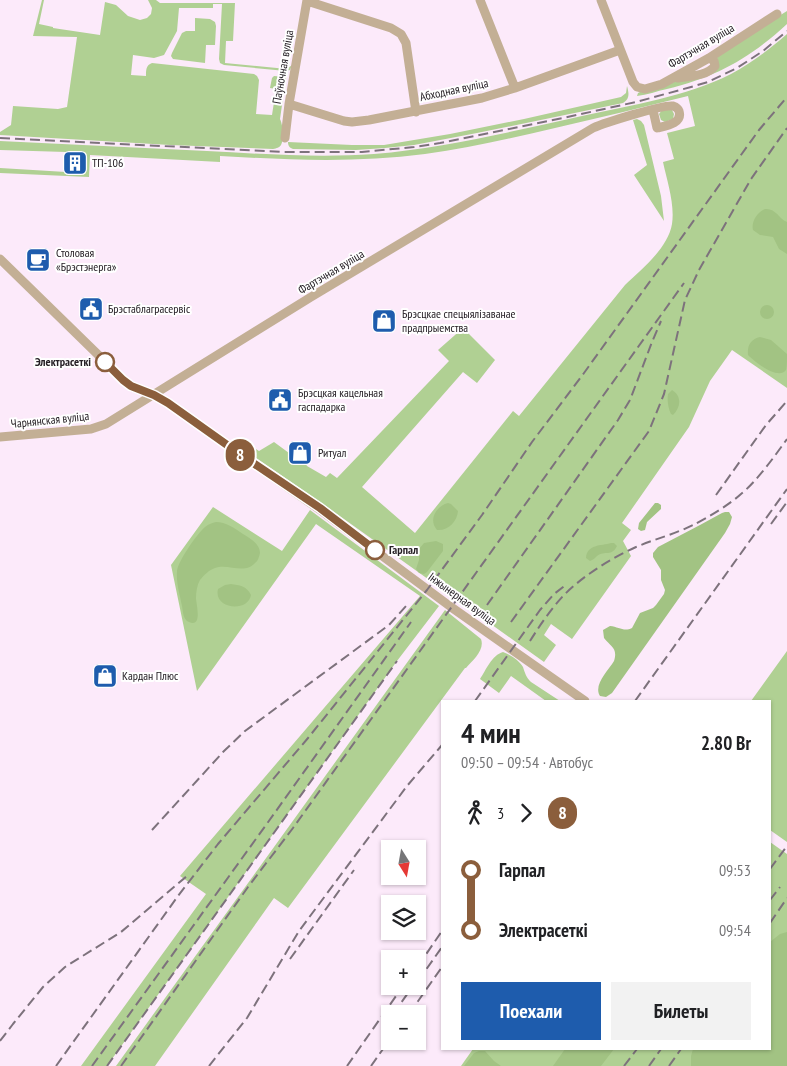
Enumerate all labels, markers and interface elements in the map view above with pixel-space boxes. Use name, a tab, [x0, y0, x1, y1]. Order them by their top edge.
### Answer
street label: Фартэчная вуліца	[665, 20, 737, 71]
street label: Паўночная вуліца	[269, 29, 296, 105]
street label: Абходная вуліца	[418, 75, 490, 104]
building icon: ТП-106	[62, 150, 88, 176]
place label: ТП-106	[92, 155, 123, 170]
place label: Столовая «Брэстэнерга»	[56, 245, 117, 274]
street label: Фартэчная вуліца	[295, 246, 367, 297]
cafe icon: Столовая «Брэстэнерга»	[25, 247, 51, 273]
public building icon: Брэстаблаграсервіс	[78, 296, 104, 322]
place label: Брэстаблаграсервіс	[108, 301, 191, 316]
place label: Брэсцкае спецыялізаванае прадпрыемства	[402, 306, 515, 335]
shop icon: Брэсцкае спецыялізаванае прадпрыемства	[371, 308, 397, 334]
marker: Электрасеткі	[95, 352, 115, 372]
place label: Электрасеткі	[35, 354, 91, 369]
place label: Брэсцкая кацельная гаспадарка	[298, 385, 383, 414]
public building icon: Брэсцкая кацельная гаспадарка	[267, 387, 293, 413]
street label: Чарнянская вуліца	[10, 408, 90, 431]
line badge: 8	[224, 439, 256, 471]
shop icon: Ритуал	[287, 440, 313, 466]
text: 8	[236, 443, 244, 466]
place label: Ритуал	[318, 445, 347, 460]
marker: Гарпал	[365, 540, 385, 560]
place label: Гарпал	[389, 542, 418, 557]
street label: Інжынерная вуліца	[425, 569, 499, 628]
shop icon: Кардан Плюс	[92, 663, 118, 689]
place label: Кардан Плюс	[122, 668, 179, 683]
text: 4 мин	[461, 714, 521, 751]
text: 2.80 Br	[701, 731, 751, 755]
text: 09:50 – 09:54 · Автобус	[461, 752, 593, 772]
icon: walk	[461, 799, 489, 827]
icon: forward	[512, 799, 540, 827]
text: 8	[558, 801, 567, 824]
text: 3	[497, 803, 504, 823]
north arrow	[381, 840, 426, 885]
map controls	[381, 840, 426, 1050]
text: Гарпал	[499, 858, 545, 882]
text: 09:53	[719, 860, 751, 880]
button: layers	[381, 895, 426, 940]
text: Электрасеткі	[499, 918, 588, 942]
text: 09:54	[719, 920, 751, 940]
button: +	[381, 950, 426, 995]
button: Поехали	[461, 982, 601, 1040]
button: Билеты	[611, 982, 751, 1040]
button: −	[381, 1005, 426, 1050]

